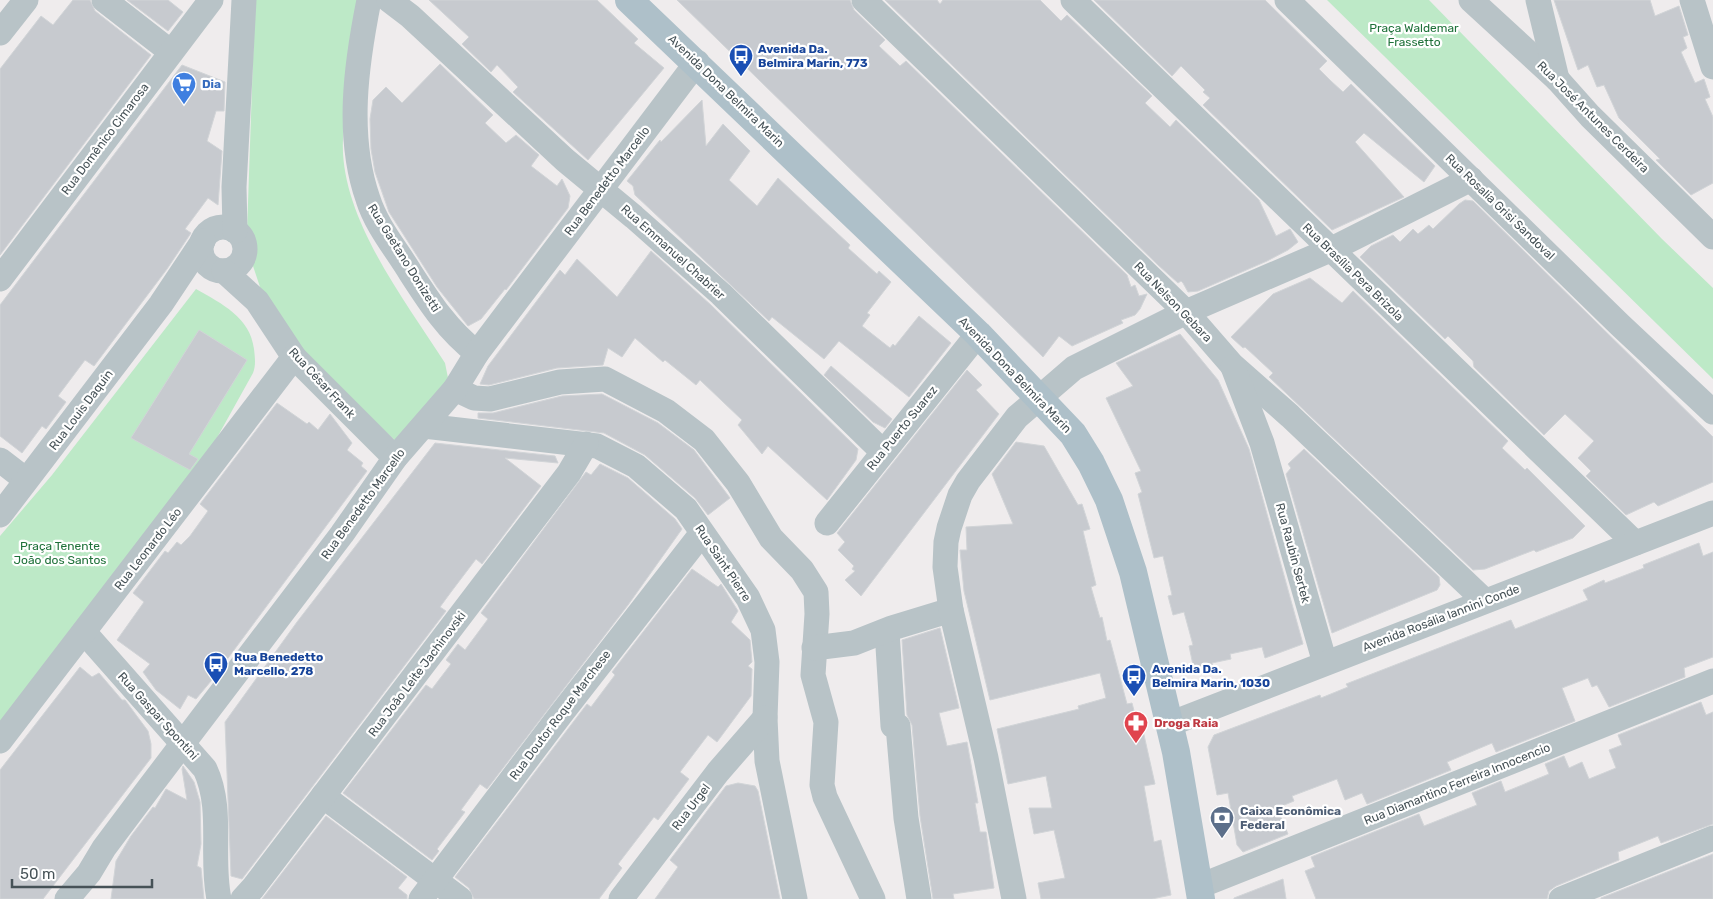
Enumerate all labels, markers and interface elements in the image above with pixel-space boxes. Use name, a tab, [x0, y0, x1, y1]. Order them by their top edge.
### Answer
park label: Praça Waldemar Frassetto	[1369, 21, 1459, 49]
street label: Avenida Dona Belmira Marin	[665, 32, 787, 150]
place label: Avenida Da. Belmira Marin, 773	[758, 42, 868, 70]
bus stop icon: Avenida Da. Belmira Marin, 773	[728, 43, 754, 77]
street label: Rua José Antunes Cerdeira	[1534, 58, 1652, 176]
supermarket icon: Dia	[171, 71, 197, 105]
place label: Dia	[202, 77, 221, 91]
street label: Rua Domênico Cimarosa	[58, 80, 152, 198]
street label: Rua Benedetto Marcello	[561, 124, 653, 238]
street label: Rua Rosalia Grisi Sandoval	[1443, 151, 1557, 263]
street label: Rua Gaetano Donizetti	[365, 201, 443, 315]
street label: Rua Emmanuel Chabrier	[618, 202, 728, 303]
street label: Rua Brasília Pera Brizola	[1300, 220, 1406, 324]
street label: Rua Nelson Gebara	[1131, 259, 1215, 345]
street label: Avenida Dona Belmira Marin	[956, 314, 1074, 436]
street label: Rua César Frank	[286, 345, 359, 422]
street label: Rua Louis Daquin	[46, 367, 116, 453]
street label: Rua Puerto Suarez	[864, 383, 940, 473]
street label: Rua Benedetto Marcello	[318, 446, 408, 562]
street label: Rua Raubin Sertek	[1273, 501, 1313, 605]
street label: Rua Leonardo Léo	[112, 505, 184, 593]
street label: Rua Saint Pierre	[692, 522, 754, 604]
park label: Praça Tenente João dos Santos	[13, 539, 107, 567]
street label: Avenida Rosália Iannini Conde	[1361, 581, 1522, 654]
street label: Rua João Leite Jachinovski	[365, 609, 469, 739]
street label: Rua Doutor Roque Marchese	[507, 647, 613, 783]
place label: Rua Benedetto Marcello, 278	[234, 650, 323, 678]
bus stop icon: Rua Benedetto Marcello, 278	[203, 651, 229, 685]
place label: Avenida Da. Belmira Marin, 1030	[1152, 662, 1270, 690]
bus stop icon: Avenida Da. Belmira Marin, 1030	[1121, 663, 1147, 697]
street label: Rua Gaspar Spontini	[115, 669, 201, 763]
pharmacy icon: Droga Raia	[1123, 710, 1149, 744]
place label: Droga Raia	[1154, 716, 1218, 730]
street label: Rua Diamantino Ferreira Innocencio	[1362, 740, 1552, 828]
street label: Rua Urgel	[669, 781, 713, 833]
place label: Caixa Econômica Federal	[1240, 804, 1341, 832]
bank icon: Caixa Econômica Federal	[1209, 805, 1235, 839]
scale bar	[12, 856, 152, 888]
text: 50 m	[20, 865, 55, 883]

